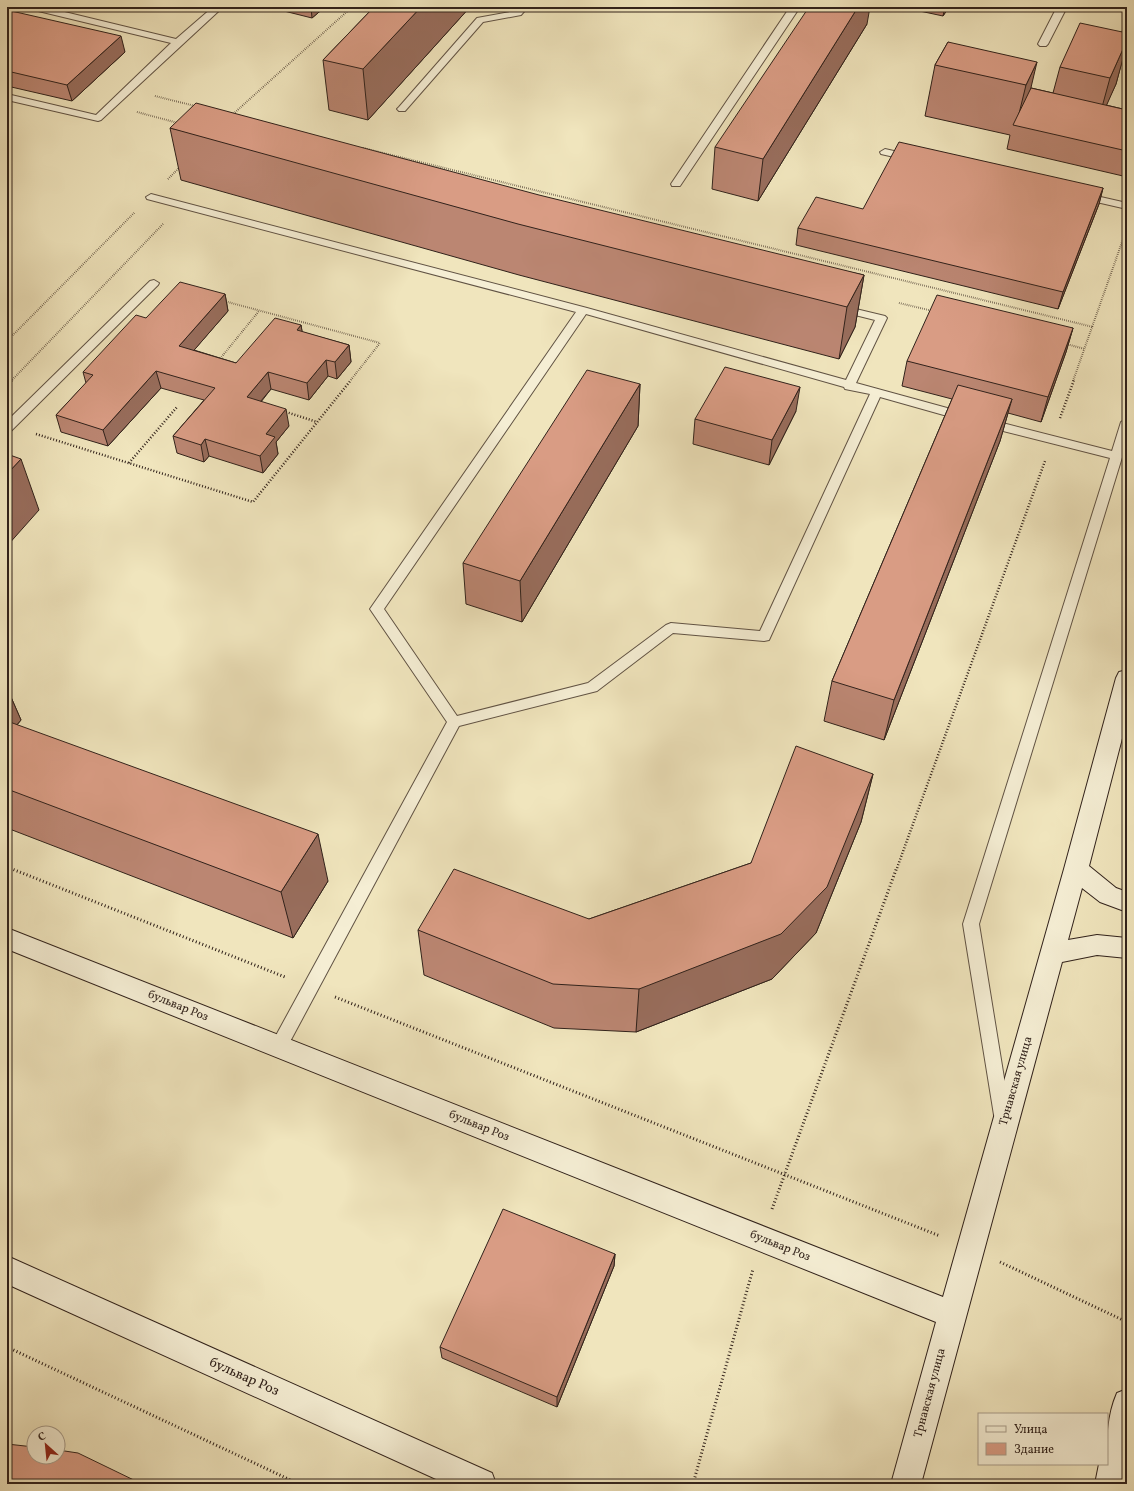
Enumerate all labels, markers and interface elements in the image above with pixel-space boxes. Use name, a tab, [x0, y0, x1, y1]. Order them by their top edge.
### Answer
street label: бульвар Роз	[145, 987, 211, 1025]
street label: Трнавская улица	[996, 1034, 1036, 1128]
street label: бульвар Роз	[446, 1107, 512, 1145]
street label: бульвар Роз	[747, 1227, 813, 1265]
street label: Трнавская улица	[910, 1346, 950, 1440]
street label: бульвар Роз	[206, 1353, 282, 1401]
legend	[978, 1413, 1108, 1465]
text: Улица	[1014, 1422, 1047, 1438]
north arrow	[26, 1425, 66, 1465]
text: С	[36, 1429, 49, 1446]
text: Здание	[1014, 1442, 1054, 1458]

